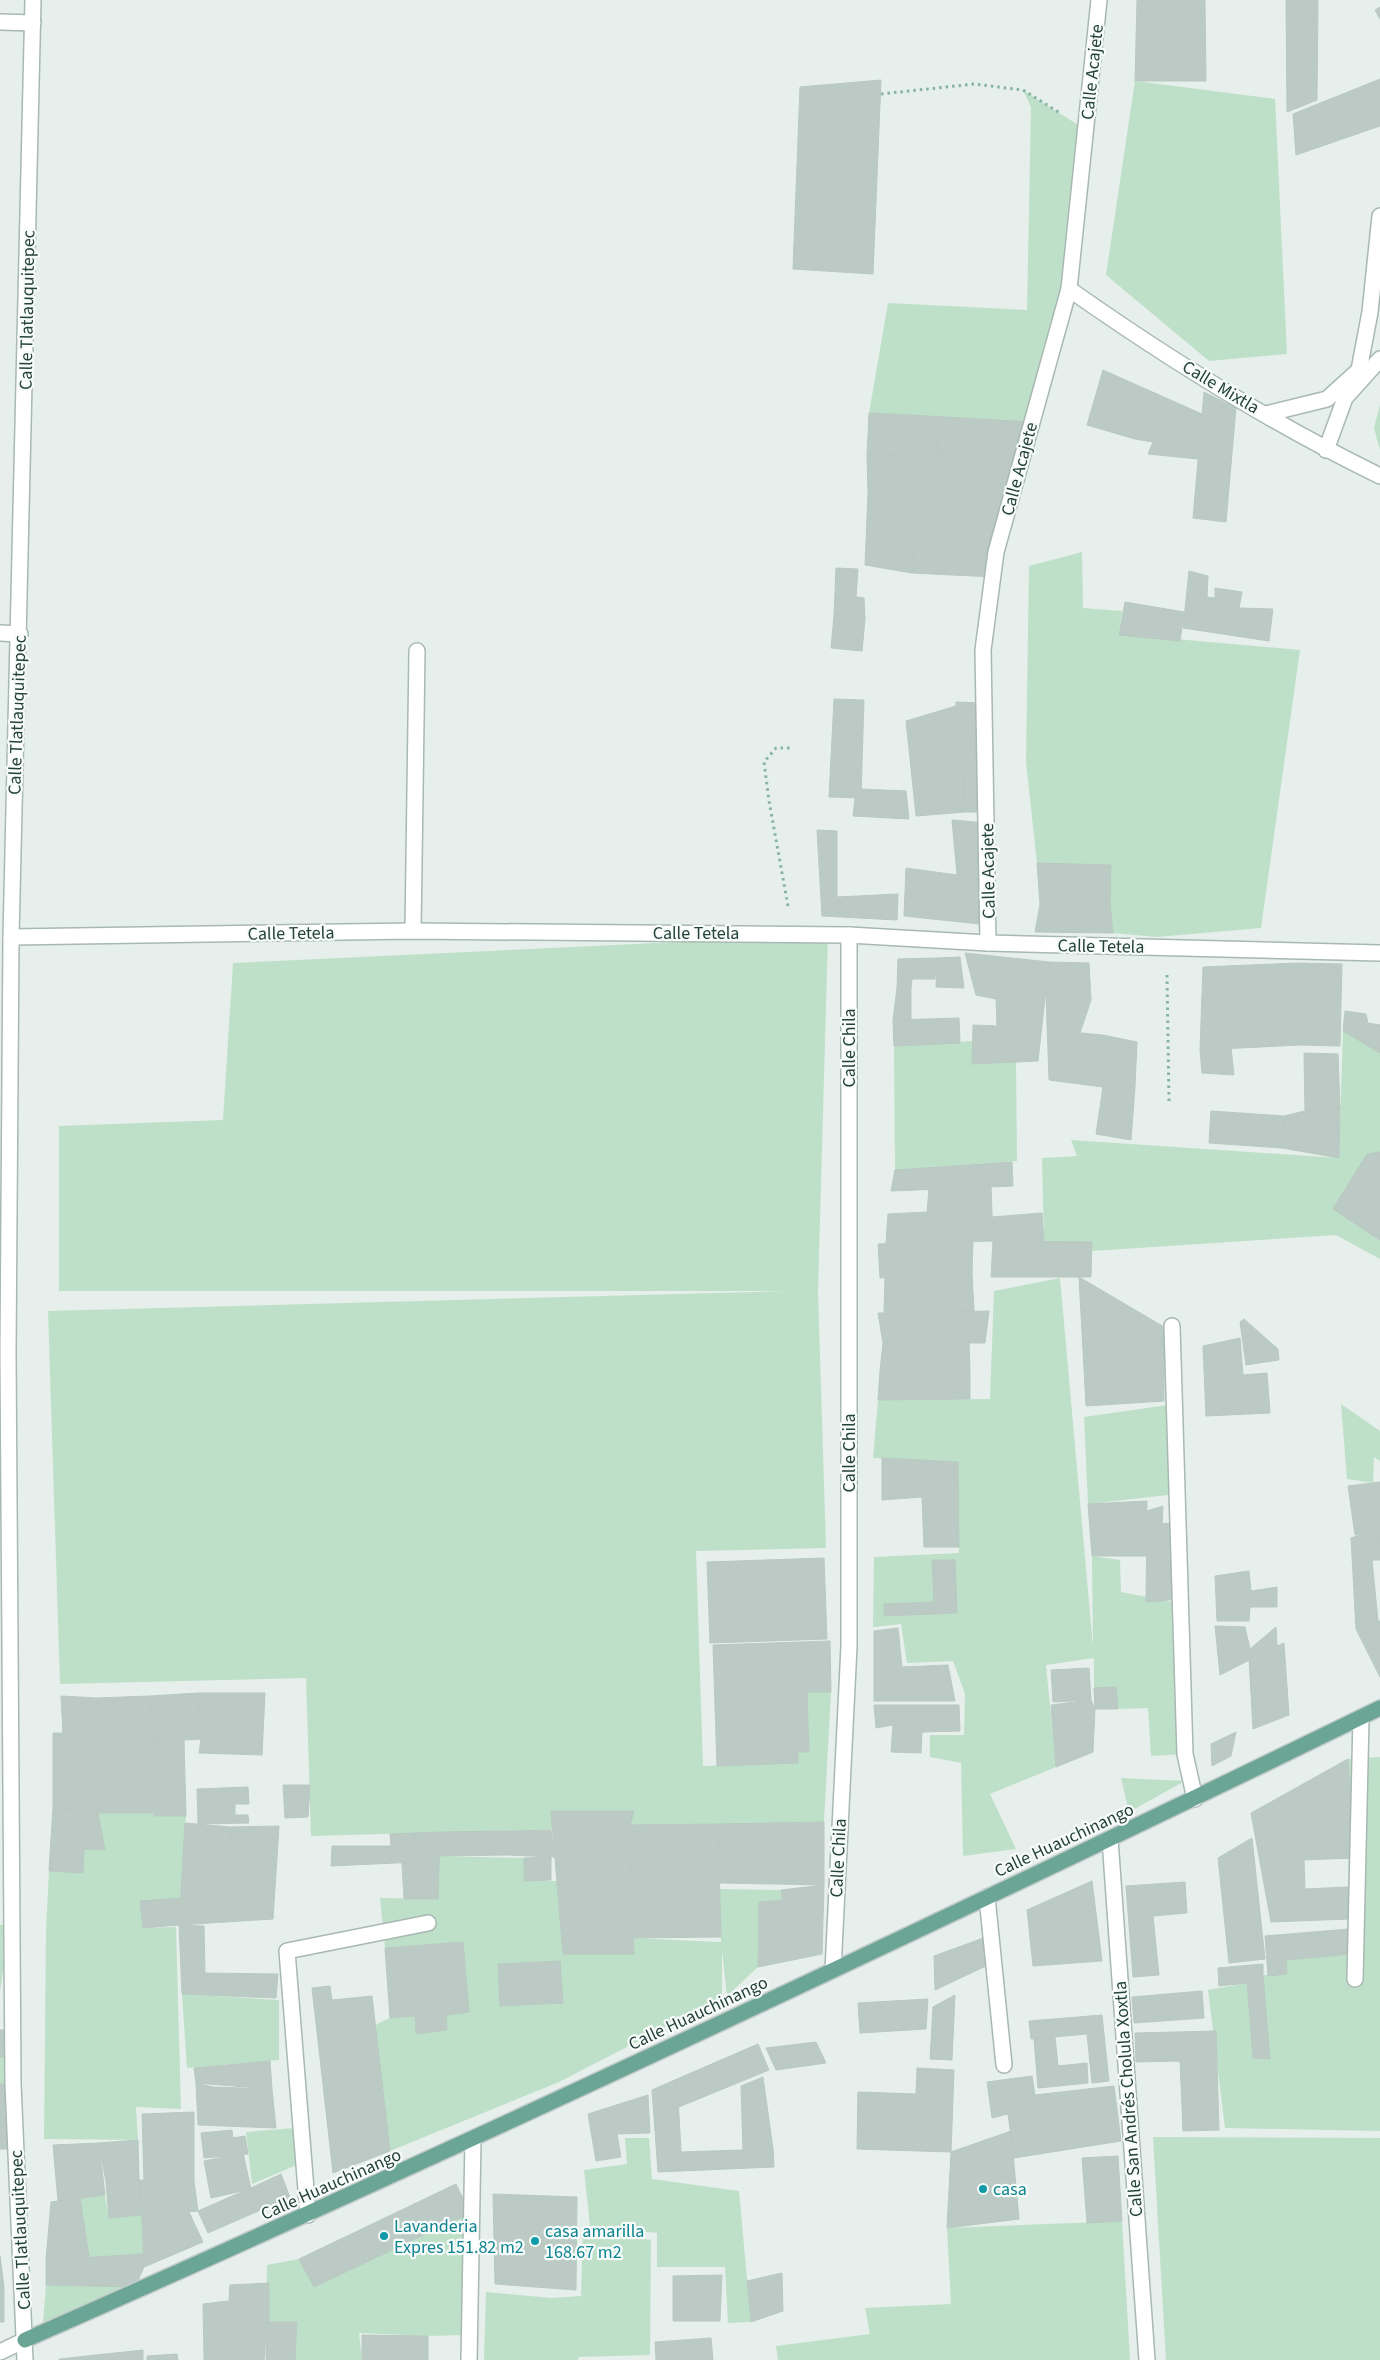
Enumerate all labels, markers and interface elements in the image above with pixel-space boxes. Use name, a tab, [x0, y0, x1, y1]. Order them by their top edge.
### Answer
street label: Calle Acajete	[1075, 23, 1110, 121]
street label: Calle Tlatlauquitepec	[14, 230, 41, 390]
street label: Calle Mixtla	[1177, 355, 1264, 420]
street label: Calle Acajete	[995, 420, 1044, 519]
street label: Calle Tlatlauquitepec	[2, 635, 33, 795]
street label: Calle Acajete	[975, 823, 1002, 919]
street label: Calle Tetela	[247, 920, 335, 947]
street label: Calle Tetela	[653, 921, 739, 946]
street label: Calle Tetela	[1057, 933, 1145, 960]
street label: Calle Chila	[837, 1008, 862, 1088]
street label: Calle Chila	[837, 1413, 862, 1493]
street label: Calle Huauchinango	[990, 1797, 1138, 1884]
street label: Calle Chila	[824, 1818, 853, 1898]
street label: Calle Huauchinango	[624, 1970, 772, 2057]
street label: Calle San Andrés Cholula Xoxtla	[1108, 1980, 1149, 2218]
street label: Calle Huauchinango	[257, 2142, 405, 2227]
street label: Calle Tlatlauquitepec	[4, 2150, 37, 2310]
place label: casa	[993, 2177, 1027, 2202]
marker: casa	[977, 2183, 989, 2195]
place label: Lavanderia Expres 151.82 m2	[394, 2214, 524, 2260]
place label: casa amarilla 168.67 m2	[545, 2219, 644, 2265]
marker: Lavanderia Expres 151.82 m2	[378, 2230, 390, 2242]
marker: casa amarilla 168.67 m2	[529, 2235, 541, 2247]

